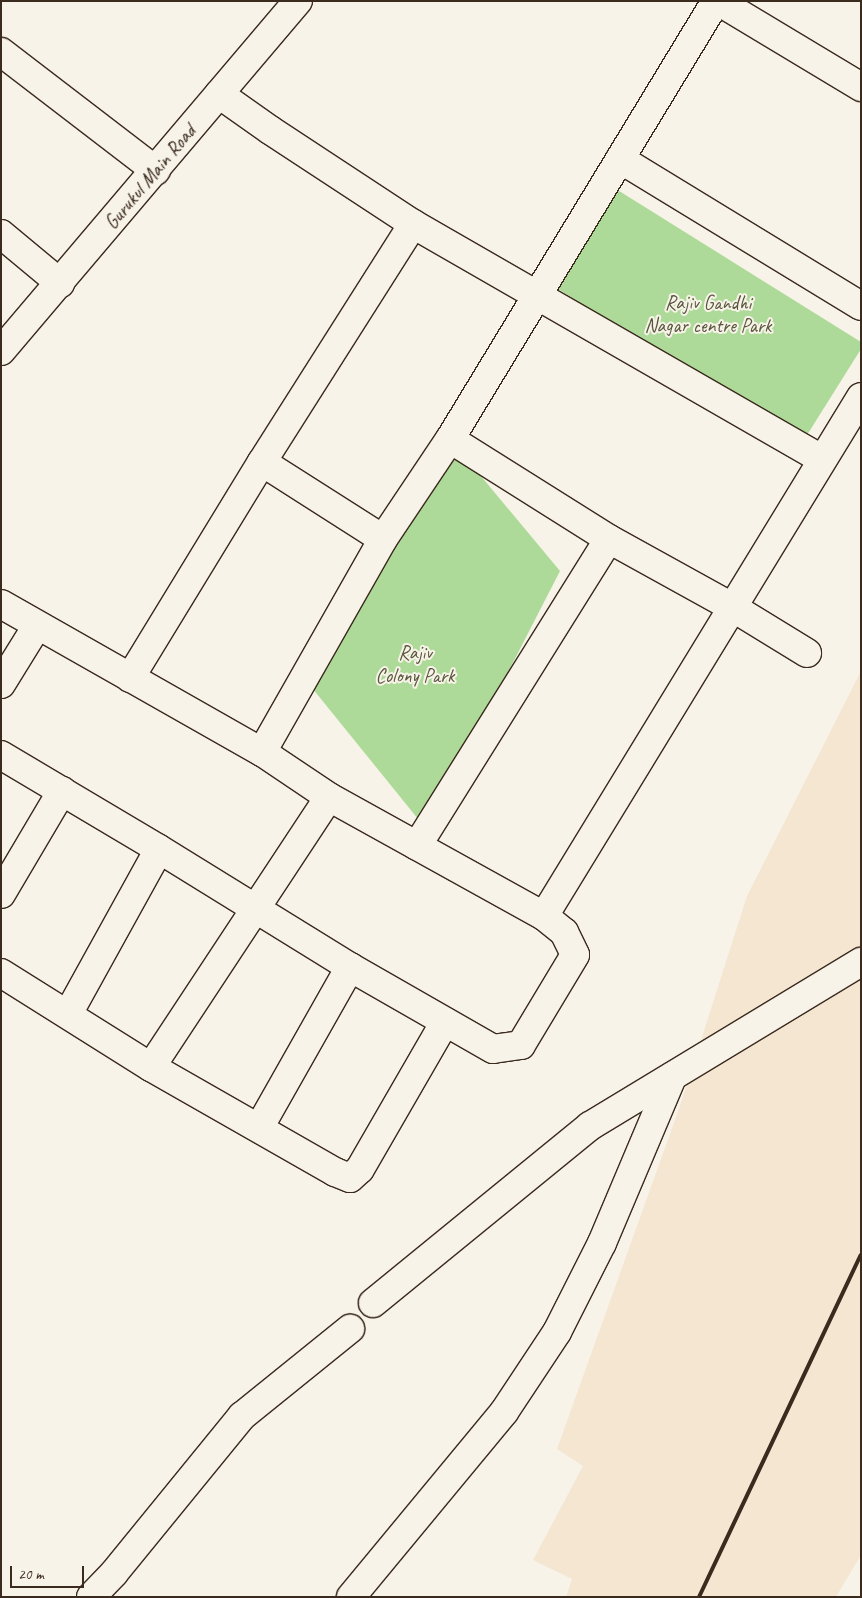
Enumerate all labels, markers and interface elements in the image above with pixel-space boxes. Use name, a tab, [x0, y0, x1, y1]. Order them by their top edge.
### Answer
street label: Gurukul Main Road	[99, 120, 201, 234]
park label: Rajiv Gandhi Nagar centre Park	[644, 291, 772, 338]
park label: Rajiv Colony Park	[375, 641, 455, 688]
scale bar	[12, 1556, 86, 1588]
text: 20 m	[18, 1565, 44, 1584]

